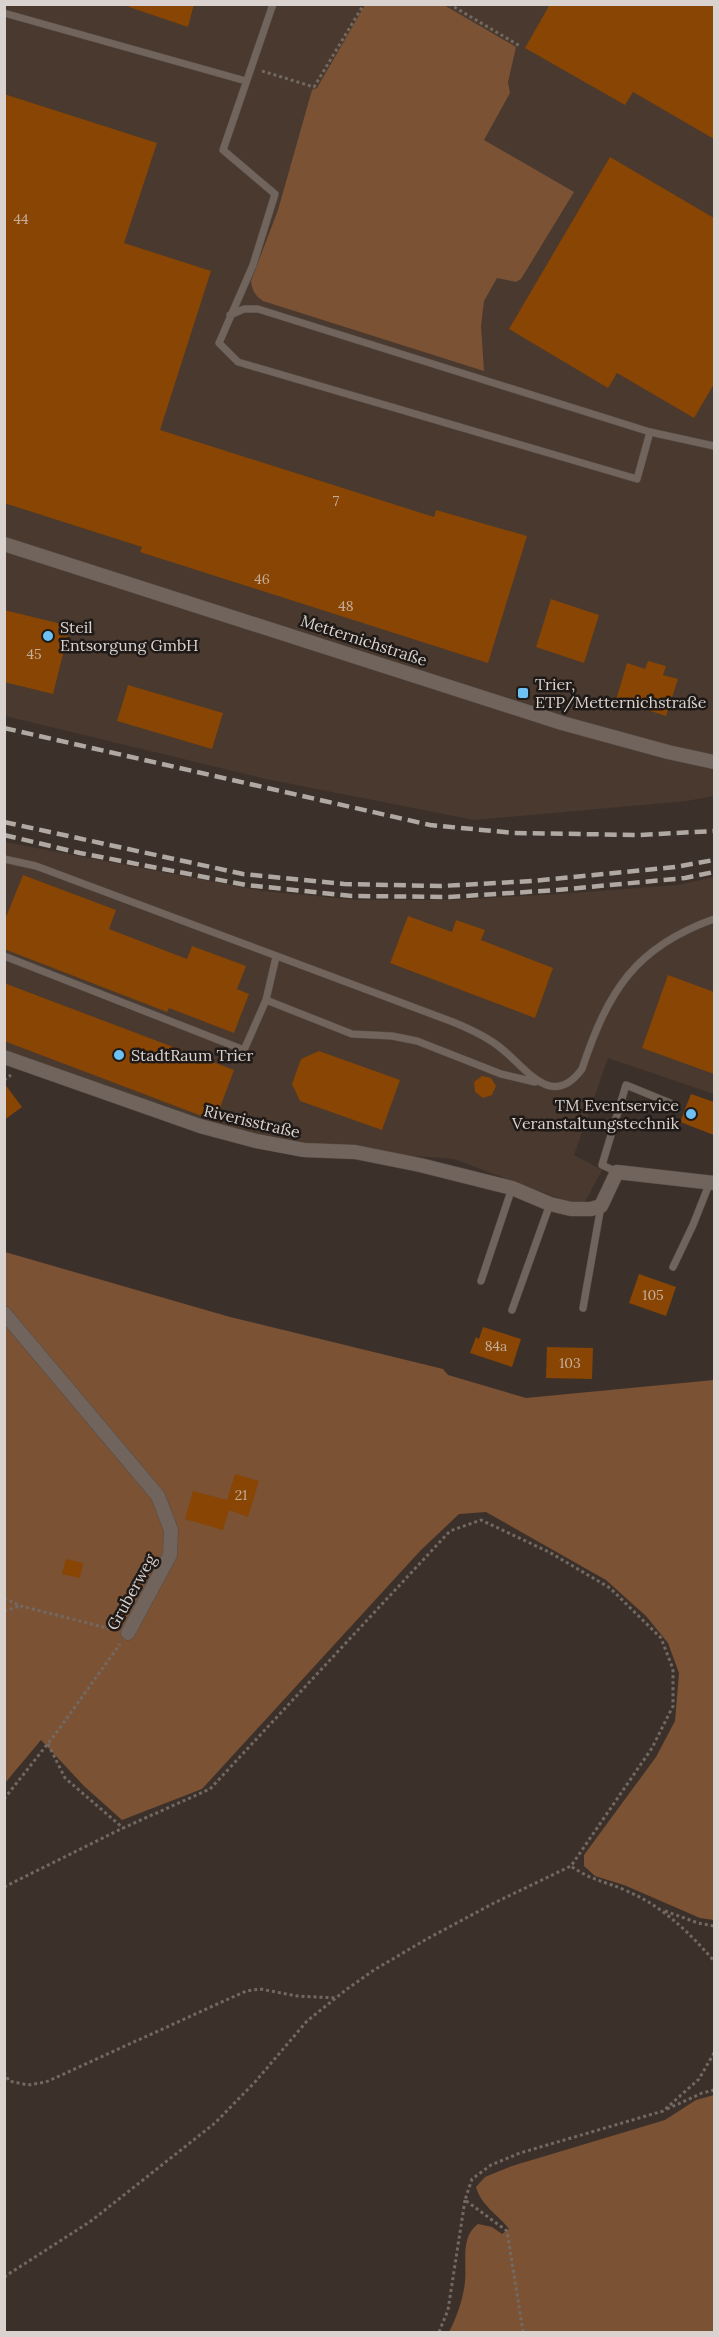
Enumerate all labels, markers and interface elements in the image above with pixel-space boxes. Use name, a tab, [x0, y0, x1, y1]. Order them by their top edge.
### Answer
house number: 44	[13, 210, 29, 228]
house number: 7	[333, 492, 340, 510]
house number: 46	[254, 570, 270, 588]
house number: 48	[338, 597, 354, 615]
street label: Metternichstraße	[298, 610, 430, 670]
place label: Steil Entsorgung GmbH	[60, 617, 198, 655]
marker: Steil Entsorgung GmbH	[41, 629, 55, 643]
house number: 45	[26, 645, 42, 663]
place label: Trier, ETP/Metternichstraße	[535, 674, 707, 713]
marker: Trier, ETP/Metternichstraße	[516, 686, 530, 700]
place label: StadtRaum Trier	[131, 1045, 254, 1065]
marker: StadtRaum Trier	[112, 1048, 126, 1062]
place label: TM Eventservice Veranstaltungstechnik	[511, 1095, 679, 1133]
street label: Riverisstraße	[202, 1100, 302, 1142]
marker: TM Eventservice Veranstaltungstechnik	[684, 1107, 698, 1121]
house number: 105	[642, 1286, 664, 1304]
house number: 84a	[485, 1337, 507, 1355]
house number: 103	[559, 1354, 581, 1372]
house number: 21	[235, 1486, 247, 1504]
street label: Gruberweg	[102, 1549, 161, 1634]

